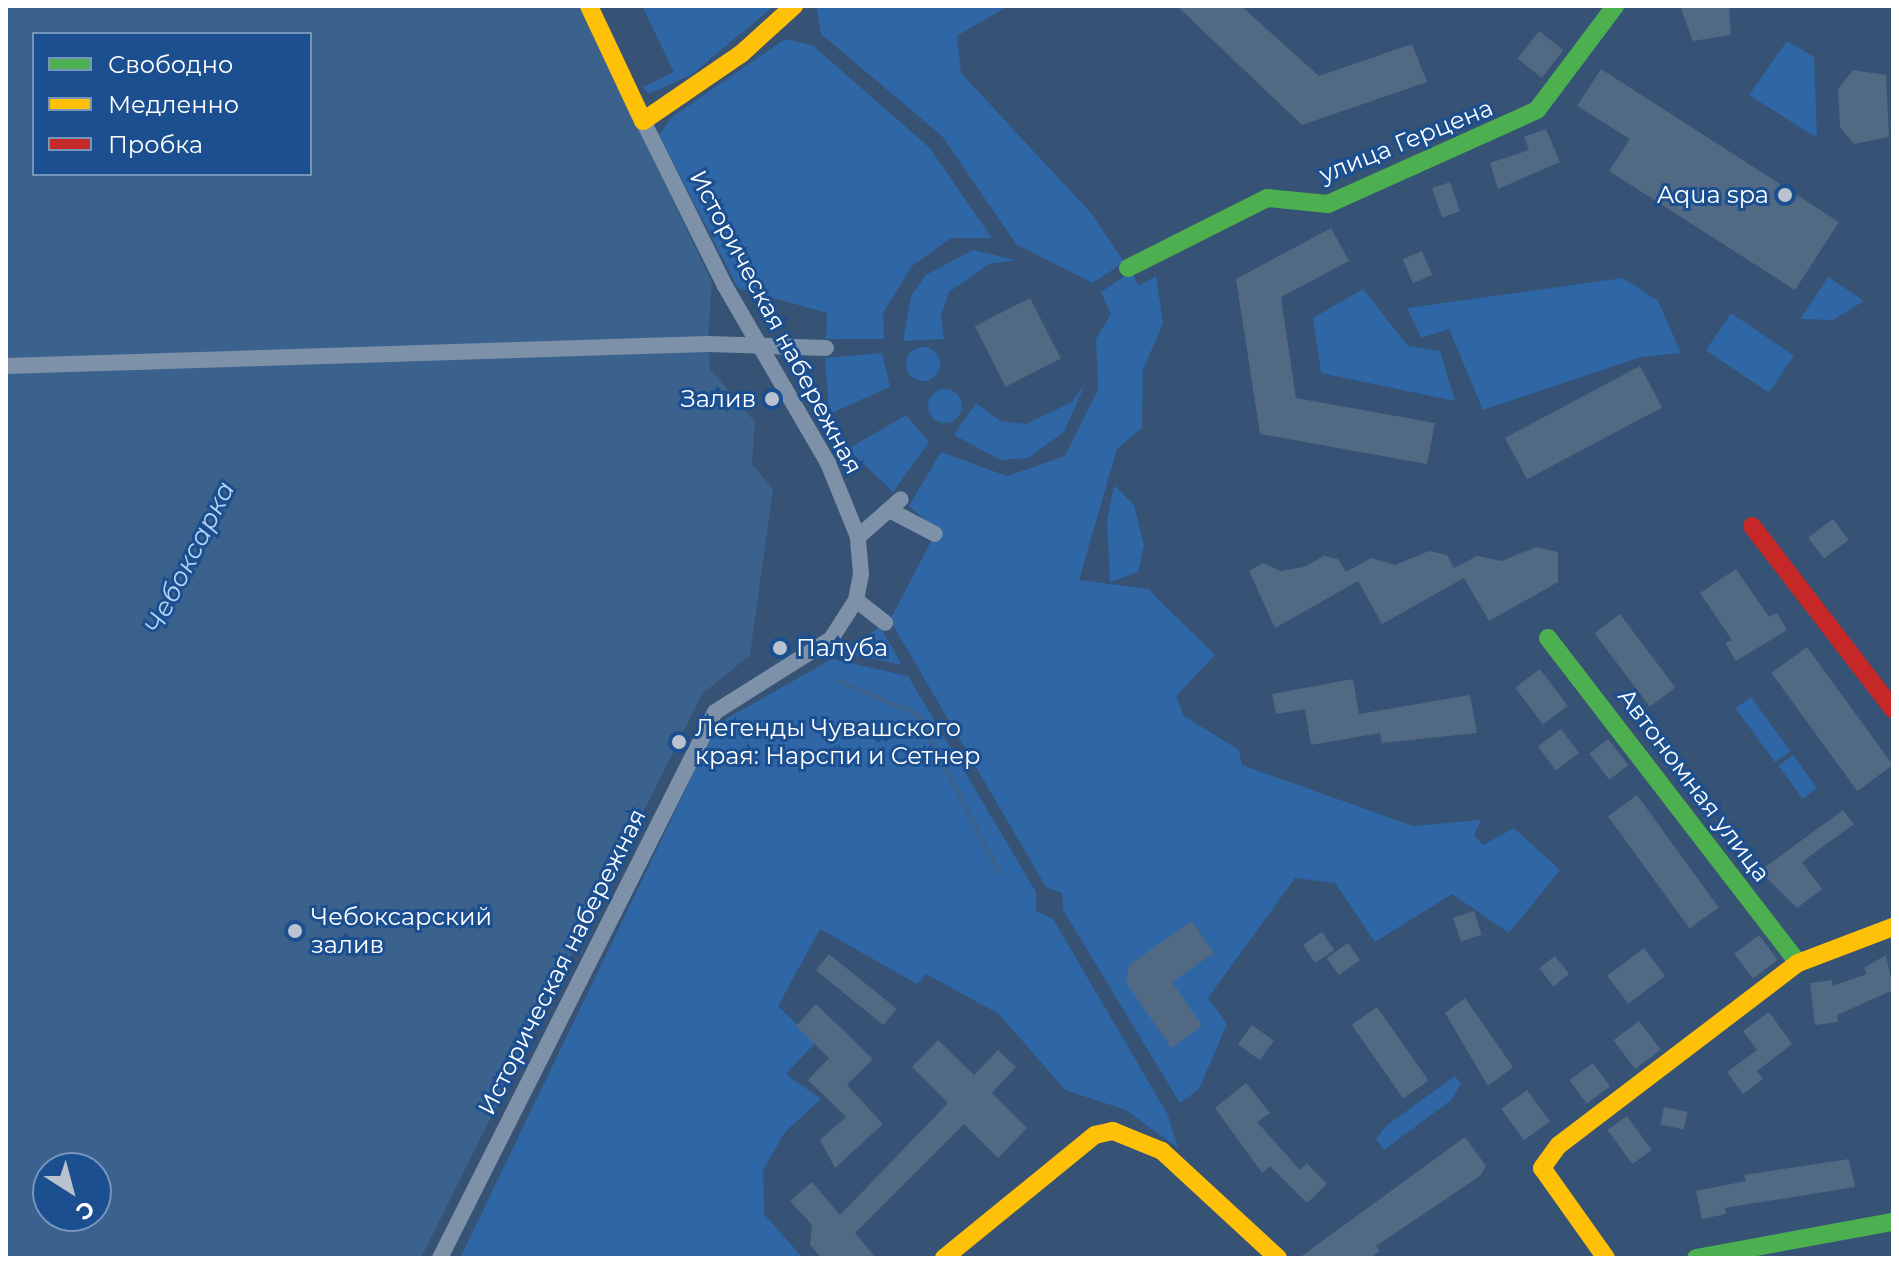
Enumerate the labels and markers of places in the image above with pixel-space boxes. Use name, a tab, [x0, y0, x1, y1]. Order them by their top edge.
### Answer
place label: Aqua spa	[1657, 181, 1769, 209]
marker: Aqua spa	[1776, 186, 1794, 204]
place label: Залив	[681, 385, 756, 413]
marker: Залив	[763, 390, 781, 408]
place label: Палуба	[796, 634, 888, 662]
marker: Палуба	[771, 639, 789, 657]
place label: Легенды Чувашского края: Нарспи и Сетнер	[695, 714, 980, 770]
marker: Легенды Чувашского края: Нарспи и Сетнер	[670, 733, 688, 751]
place label: Чебоксарский залив	[311, 903, 492, 959]
marker: Чебоксарский залив	[286, 922, 304, 940]

